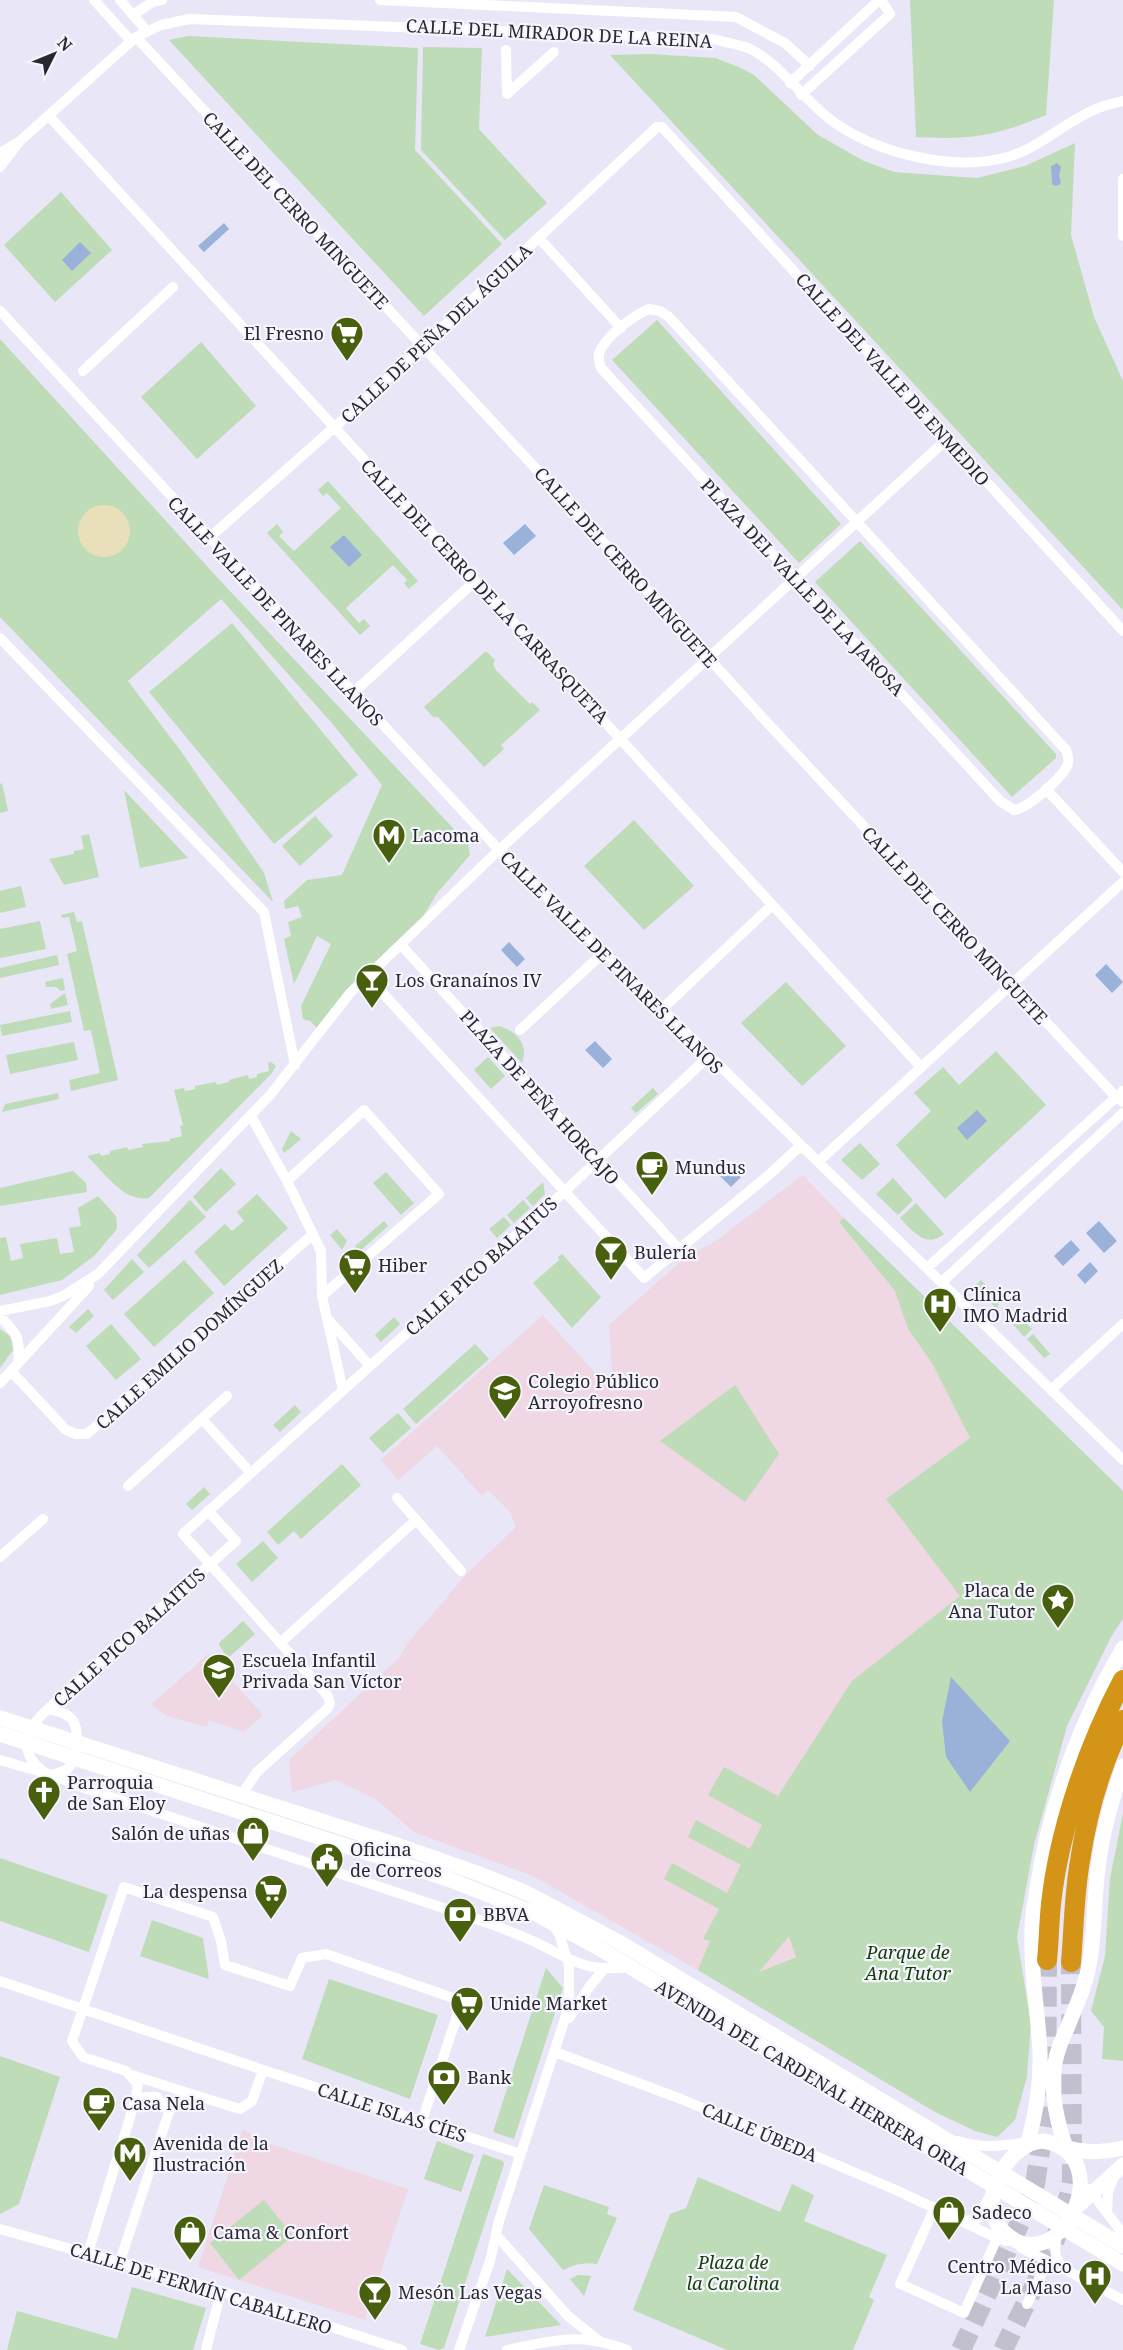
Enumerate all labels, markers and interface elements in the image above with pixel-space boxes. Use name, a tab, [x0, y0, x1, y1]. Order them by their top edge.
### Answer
street label: CALLE DEL MIRADOR DE LA REINA	[405, 13, 713, 53]
north arrow	[24, 24, 84, 84]
text: N	[53, 32, 78, 56]
street label: CALLE DEL CERRO MINGUETE	[198, 106, 394, 314]
street label: CALLE DE PEÑA DEL ÁGUILA	[335, 238, 537, 428]
street label: CALLE DEL VALLE DE ENMEDIO	[791, 267, 995, 491]
supermarket icon: El Fresno	[329, 315, 365, 362]
place label: El Fresno	[244, 321, 324, 345]
street label: CALLE DEL CERRO DE LA CARRASQUETA	[356, 454, 614, 729]
street label: CALLE DEL CERRO MINGUETE	[529, 462, 723, 672]
street label: PLAZA DEL VALLE DE LA JAROSA	[696, 473, 910, 701]
street label: CALLE VALLE DE PINARES LLANOS	[163, 491, 389, 731]
metro station icon: Lacoma	[371, 817, 407, 864]
street label: CALLE DEL CERRO MINGUETE	[857, 821, 1053, 1029]
place label: Lacoma	[412, 823, 480, 847]
street label: CALLE VALLE DE PINARES LLANOS	[495, 845, 729, 1079]
bar icon: Los Granaínos IV	[354, 962, 390, 1009]
place label: Los Granaínos IV	[395, 968, 542, 992]
street label: PLAZA DE PEÑA HORCAJO	[455, 1004, 625, 1190]
cafe icon: Mundus	[634, 1149, 670, 1196]
place label: Mundus	[675, 1155, 746, 1179]
street label: CALLE PICO BALAITUS	[400, 1191, 562, 1341]
bar icon: Bulería	[593, 1234, 629, 1281]
place label: Bulería	[634, 1240, 697, 1264]
supermarket icon: Hiber	[337, 1247, 373, 1294]
street label: CALLE EMILIO DOMÍNGUEZ	[90, 1253, 288, 1435]
place label: Hiber	[378, 1253, 428, 1277]
place label: Clínica IMO Madrid	[963, 1282, 1068, 1327]
hospital icon: Clínica IMO Madrid	[922, 1286, 958, 1333]
place label: Colegio Público Arroyofresno	[528, 1369, 659, 1414]
school or university icon: Colegio Público Arroyofresno	[487, 1373, 523, 1420]
street label: CALLE PICO BALAITUS	[48, 1562, 210, 1712]
place label: Placa de Ana Tutor	[948, 1578, 1036, 1623]
place icon: Placa de Ana Tutor	[1040, 1582, 1076, 1629]
place label: Escuela Infantil Privada San Víctor	[242, 1648, 402, 1693]
school or university icon: Escuela Infantil Privada San Víctor	[201, 1652, 237, 1699]
place label: Parroquia de San Eloy	[67, 1770, 166, 1815]
church icon: Parroquia de San Eloy	[26, 1774, 62, 1821]
shop icon: Salón de uñas	[235, 1815, 271, 1862]
place label: Salón de uñas	[111, 1821, 230, 1845]
place label: Oficina de Correos	[350, 1837, 442, 1882]
public building icon: Oficina de Correos	[309, 1841, 345, 1888]
supermarket icon: La despensa	[253, 1873, 289, 1920]
place label: La despensa	[143, 1879, 248, 1903]
bank icon: BBVA	[442, 1896, 478, 1943]
place label: BBVA	[483, 1902, 530, 1926]
park label: Parque de Ana Tutor	[863, 1940, 951, 1985]
street label: AVENIDA DEL CARDENAL HERRERA ORIA	[651, 1974, 973, 2181]
supermarket icon: Unide Market	[449, 1985, 485, 2032]
place label: Unide Market	[490, 1991, 607, 2015]
bank icon: Bank	[426, 2059, 462, 2106]
place label: Bank	[467, 2065, 512, 2089]
street label: CALLE ISLAS CÍES	[314, 2077, 470, 2147]
cafe icon: Casa Nela	[81, 2085, 117, 2132]
place label: Casa Nela	[122, 2091, 205, 2115]
street label: CALLE ÚBEDA	[699, 2097, 822, 2167]
place label: Avenida de la Ilustración	[153, 2131, 269, 2176]
metro station icon: Avenida de la Ilustración	[112, 2135, 148, 2182]
shop icon: Sadeco	[931, 2194, 967, 2241]
place label: Sadeco	[972, 2200, 1032, 2224]
shop icon: Cama & Confort	[172, 2214, 208, 2261]
place label: Cama & Confort	[213, 2220, 349, 2244]
street label: CALLE DE FERMÍN CABALLERO	[67, 2237, 335, 2339]
park label: Plaza de la Carolina	[687, 2250, 780, 2295]
place label: Centro Médico La Maso	[947, 2254, 1072, 2299]
hospital icon: Centro Médico La Maso	[1077, 2258, 1113, 2305]
bar icon: Mesón Las Vegas	[357, 2274, 393, 2321]
place label: Mesón Las Vegas	[398, 2280, 542, 2304]

